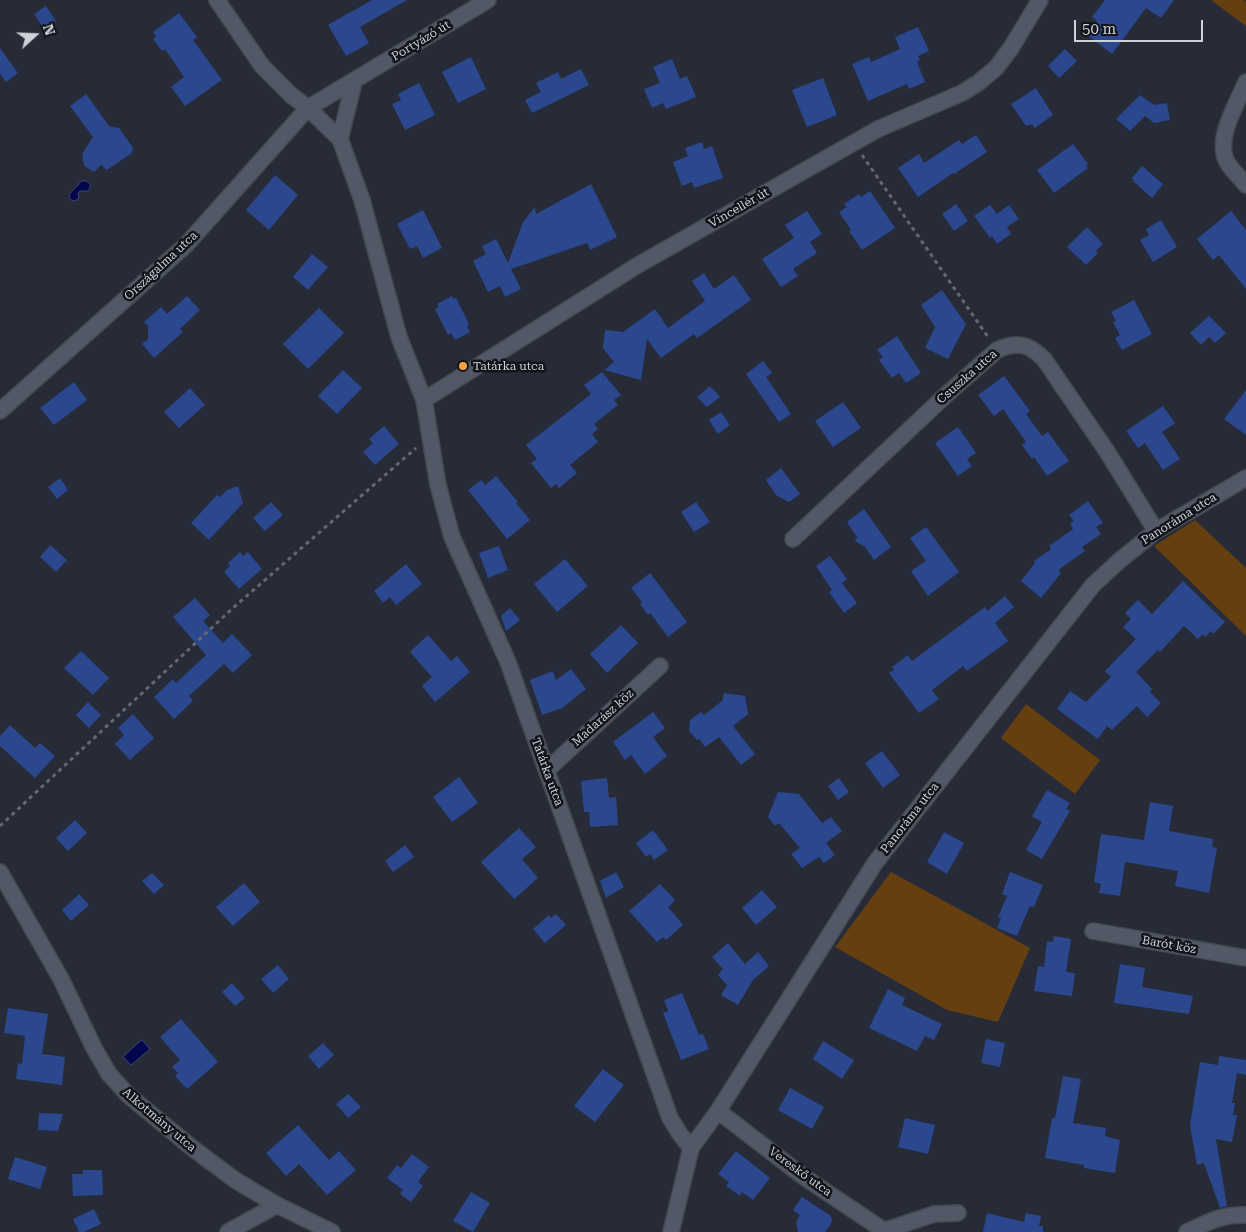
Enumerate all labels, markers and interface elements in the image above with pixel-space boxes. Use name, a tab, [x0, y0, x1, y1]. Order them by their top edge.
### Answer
north arrow	[10, 10, 60, 60]
scale bar	[1076, 10, 1205, 42]
street label: Portyázó út	[389, 18, 453, 64]
text: 50 m	[1082, 20, 1116, 38]
text: N	[40, 22, 58, 38]
street label: Vincellér út	[706, 185, 772, 231]
street label: Országalma utca	[122, 228, 200, 304]
street label: Csuszka utca	[934, 347, 1000, 407]
place label: Tatárka utca	[473, 359, 544, 373]
marker: Tatárka utca	[457, 360, 469, 372]
street label: Panoráma utca	[1139, 490, 1219, 548]
street label: Madarász köz	[569, 687, 637, 749]
street label: Tatárka utca	[528, 736, 566, 808]
street label: Panoráma utca	[878, 780, 942, 856]
street label: Barót köz	[1141, 933, 1197, 957]
street label: Alkotmány utca	[119, 1085, 199, 1155]
street label: Vereskő utca	[766, 1144, 834, 1200]

